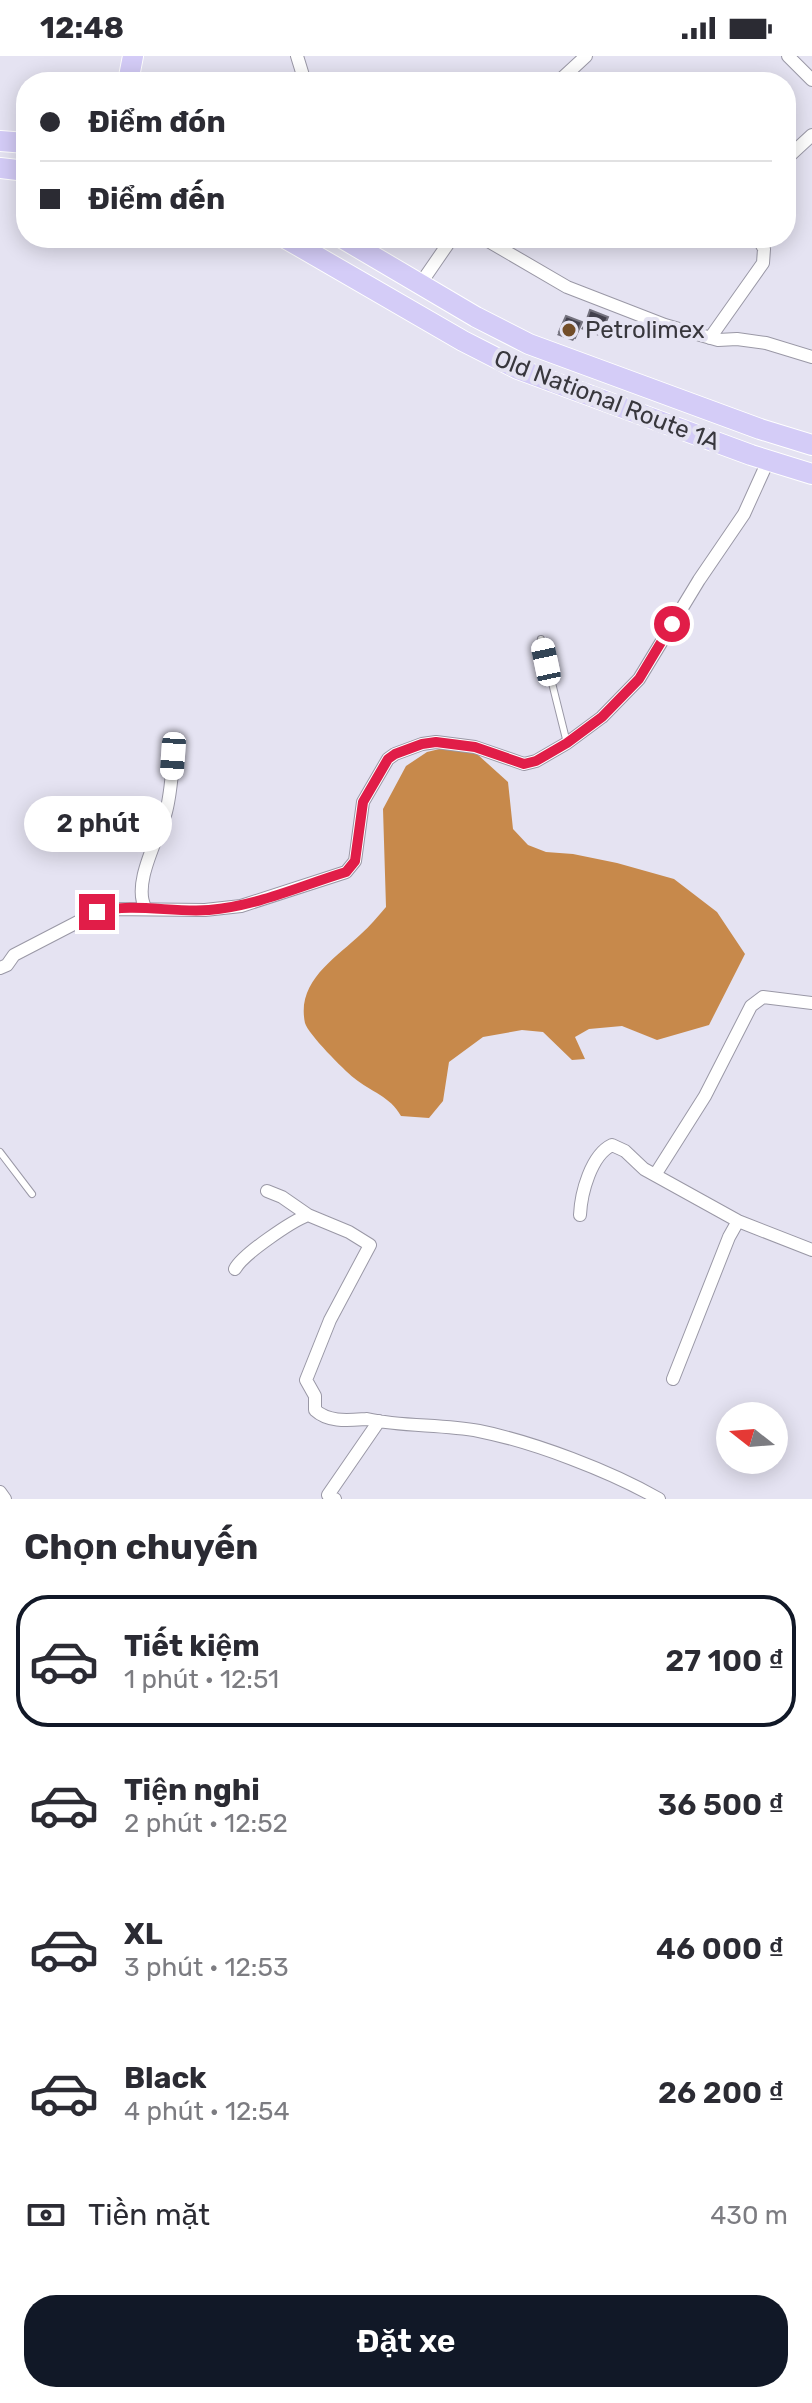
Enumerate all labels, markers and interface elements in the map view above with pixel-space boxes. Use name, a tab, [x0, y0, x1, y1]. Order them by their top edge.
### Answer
text: 12:48	[40, 10, 124, 46]
text: Điểm đón	[88, 104, 226, 140]
text: Điểm đến	[88, 181, 225, 217]
place label: Petrolimex	[585, 316, 705, 344]
marker: Petrolimex	[560, 321, 578, 339]
street label: Old National Route 1A	[490, 344, 724, 456]
route start	[654, 606, 690, 642]
car	[529, 636, 563, 688]
car	[159, 731, 187, 781]
callout: 2 phút	[23, 796, 171, 852]
text: 2 phút	[56, 808, 140, 839]
route end	[79, 894, 115, 930]
north arrow	[716, 1402, 788, 1474]
map controls	[716, 1402, 788, 1474]
text: Chọn chuyến	[24, 1525, 259, 1568]
icon: car	[28, 1625, 100, 1697]
text: Tiết kiệm	[124, 1628, 260, 1664]
text: 27 100 ₫	[665, 1643, 784, 1679]
text: 1 phút · 12:51	[124, 1664, 279, 1695]
icon: car	[28, 1769, 100, 1841]
text: Tiện nghi	[124, 1772, 260, 1808]
text: 36 500 ₫	[658, 1787, 784, 1823]
text: 2 phút · 12:52	[124, 1808, 288, 1839]
icon: car	[28, 1913, 100, 1985]
text: XL	[124, 1916, 163, 1952]
text: 46 000 ₫	[656, 1931, 784, 1967]
text: 3 phút · 12:53	[124, 1952, 289, 1983]
icon: car	[28, 2057, 100, 2129]
text: Black	[124, 2060, 207, 2096]
text: 26 200 ₫	[658, 2075, 784, 2111]
text: 4 phút · 12:54	[124, 2096, 290, 2127]
icon: cash	[24, 2193, 68, 2237]
text: Tiền mặt	[88, 2197, 210, 2233]
text: 430 m	[710, 2200, 788, 2231]
button: Đặt xe	[24, 2295, 788, 2387]

